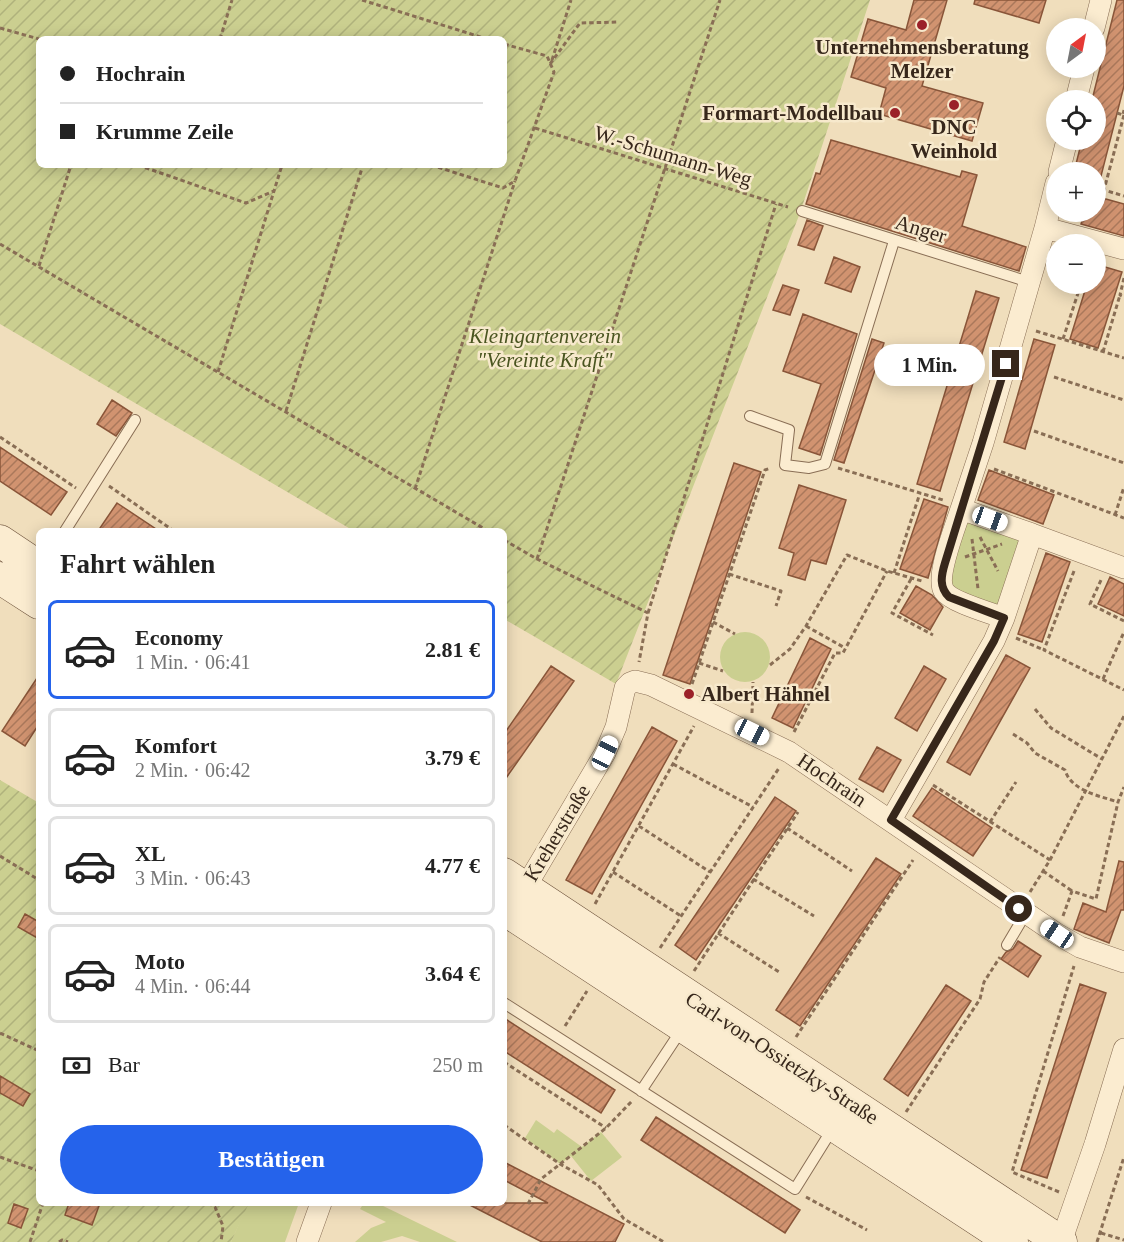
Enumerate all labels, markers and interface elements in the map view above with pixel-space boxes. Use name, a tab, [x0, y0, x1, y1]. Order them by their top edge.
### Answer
marker: Unternehmensberatung Melzer	[915, 18, 929, 32]
north arrow	[1046, 18, 1106, 78]
map controls	[1046, 18, 1106, 294]
place label: Unternehmensberatung Melzer	[815, 35, 1029, 83]
text: Hochrain	[96, 61, 185, 86]
button: locate	[1046, 90, 1106, 150]
marker: DNC Weinhold	[947, 98, 961, 112]
place label: Formart-Modellbau	[702, 101, 883, 125]
marker: Formart-Modellbau	[888, 106, 902, 120]
place label: DNC Weinhold	[911, 115, 998, 163]
text: Krumme Zeile	[96, 119, 233, 144]
street label: W.-Schumann-Weg	[591, 121, 755, 192]
button: +	[1046, 162, 1106, 222]
street label: Anger	[892, 210, 950, 248]
button: −	[1046, 234, 1106, 294]
park label: Kleingartenverein "Vereinte Kraft"	[468, 324, 621, 372]
callout: 1 Min.	[874, 343, 985, 385]
route end	[992, 350, 1019, 377]
text: 1 Min.	[902, 354, 957, 376]
car	[970, 504, 1010, 534]
text: Fahrt wählen	[60, 549, 215, 579]
icon: car	[63, 623, 117, 677]
text: Economy	[135, 625, 223, 650]
text: 2.81 €	[425, 637, 480, 662]
text: 1 Min. · 06:41	[135, 651, 251, 673]
place label: Albert Hähnel	[701, 682, 830, 706]
marker: Albert Hähnel	[682, 687, 696, 701]
car	[732, 716, 772, 748]
icon: car	[63, 731, 117, 785]
text: Komfort	[135, 733, 217, 758]
car	[589, 733, 621, 773]
text: 3.79 €	[425, 745, 480, 770]
street label: Hochrain	[793, 748, 872, 812]
text: 2 Min. · 06:42	[135, 759, 251, 781]
street label: Kreherstraße	[519, 780, 595, 886]
icon: car	[63, 839, 117, 893]
text: XL	[135, 841, 166, 866]
text: 4.77 €	[425, 853, 480, 878]
text: 3 Min. · 06:43	[135, 867, 251, 889]
route start	[1005, 895, 1032, 922]
car	[1037, 916, 1077, 952]
icon: car	[63, 947, 117, 1001]
text: Moto	[135, 949, 185, 974]
text: 3.64 €	[425, 961, 480, 986]
text: 4 Min. · 06:44	[135, 975, 251, 997]
street label: Carl-von-Ossietzky-Straße	[681, 987, 883, 1129]
icon: cash	[60, 1049, 93, 1082]
text: Bar	[108, 1052, 140, 1077]
text: 250 m	[432, 1054, 483, 1076]
button: Bestätigen	[60, 1125, 483, 1194]

